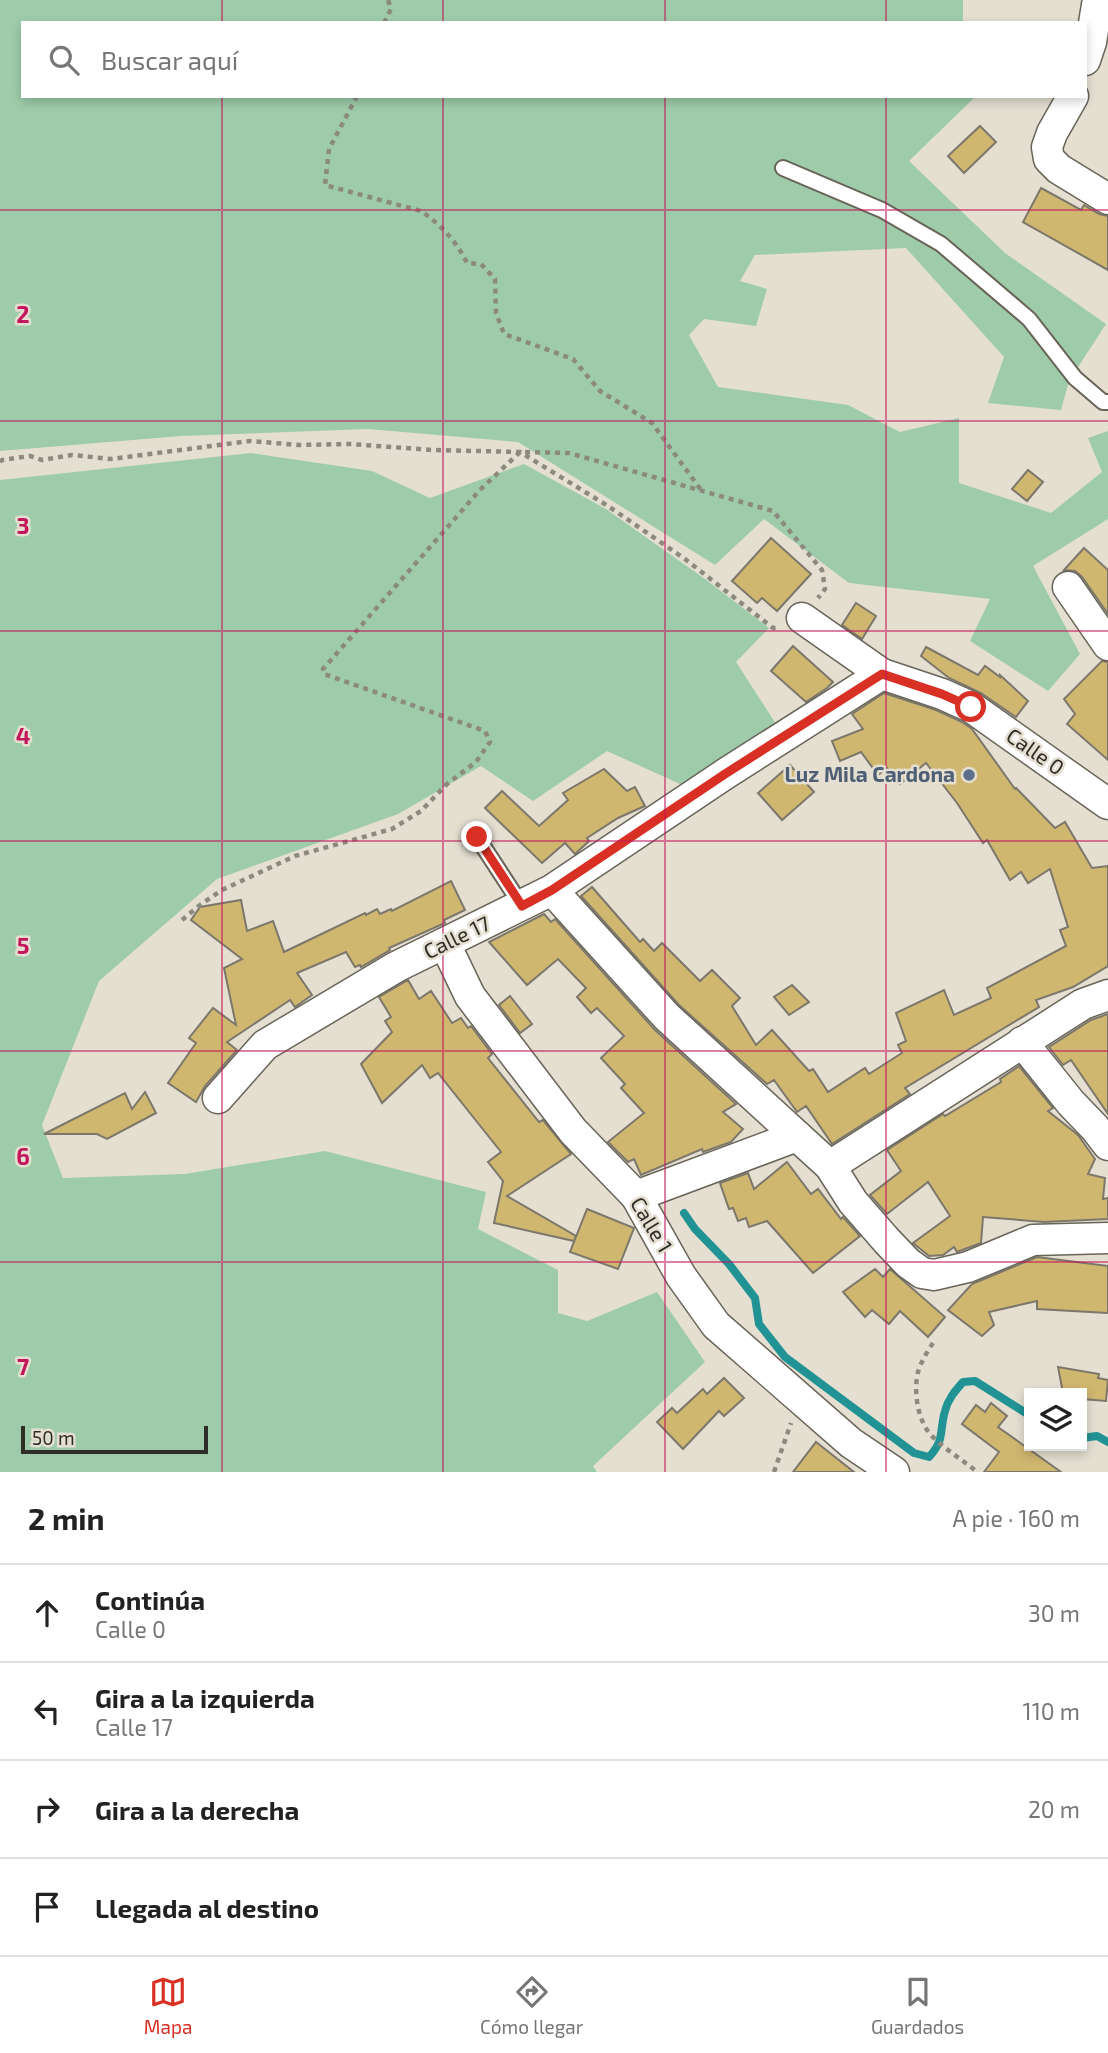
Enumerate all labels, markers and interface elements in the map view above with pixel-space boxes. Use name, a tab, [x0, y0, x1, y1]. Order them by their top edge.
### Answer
search box	[21, 21, 1087, 98]
icon: search	[45, 41, 83, 79]
text: Buscar aquí	[101, 44, 238, 75]
text: 2	[16, 300, 30, 328]
text: 3	[16, 511, 30, 539]
route start	[955, 691, 986, 722]
text: 4	[16, 721, 30, 749]
street label: Calle 0	[1002, 722, 1069, 780]
place label: Luz Mila Cardona	[785, 761, 955, 786]
marker: Luz Mila Cardona	[961, 767, 977, 783]
route end	[461, 821, 492, 852]
street label: Calle 17	[419, 910, 494, 963]
text: 5	[17, 931, 29, 959]
text: 6	[16, 1142, 30, 1170]
street label: Calle 1	[626, 1192, 679, 1257]
text: 7	[17, 1352, 29, 1380]
map controls	[1024, 1388, 1087, 1451]
button: layers	[1024, 1388, 1087, 1451]
scale bar	[21, 1423, 208, 1455]
text: 50 m	[32, 1426, 75, 1449]
text: 2 min	[28, 1500, 105, 1536]
text: A pie · 160 m	[953, 1504, 1080, 1532]
text: Continúa	[95, 1584, 205, 1615]
icon: ahead	[28, 1594, 66, 1632]
text: 30 m	[1028, 1599, 1080, 1627]
text: Calle 0	[95, 1615, 166, 1643]
text: Gira a la izquierda	[95, 1682, 315, 1713]
icon: left	[28, 1692, 66, 1730]
text: 110 m	[1023, 1697, 1080, 1725]
text: Calle 17	[95, 1713, 173, 1741]
icon: right	[28, 1790, 66, 1828]
text: Gira a la derecha	[95, 1794, 299, 1825]
text: 20 m	[1028, 1795, 1080, 1823]
icon: arrive	[28, 1888, 66, 1926]
text: Llegada al destino	[95, 1892, 319, 1923]
tab: Mapa	[144, 1973, 192, 2038]
tab: Cómo llegar	[480, 1973, 583, 2038]
tab: Guardados	[871, 1973, 964, 2038]

